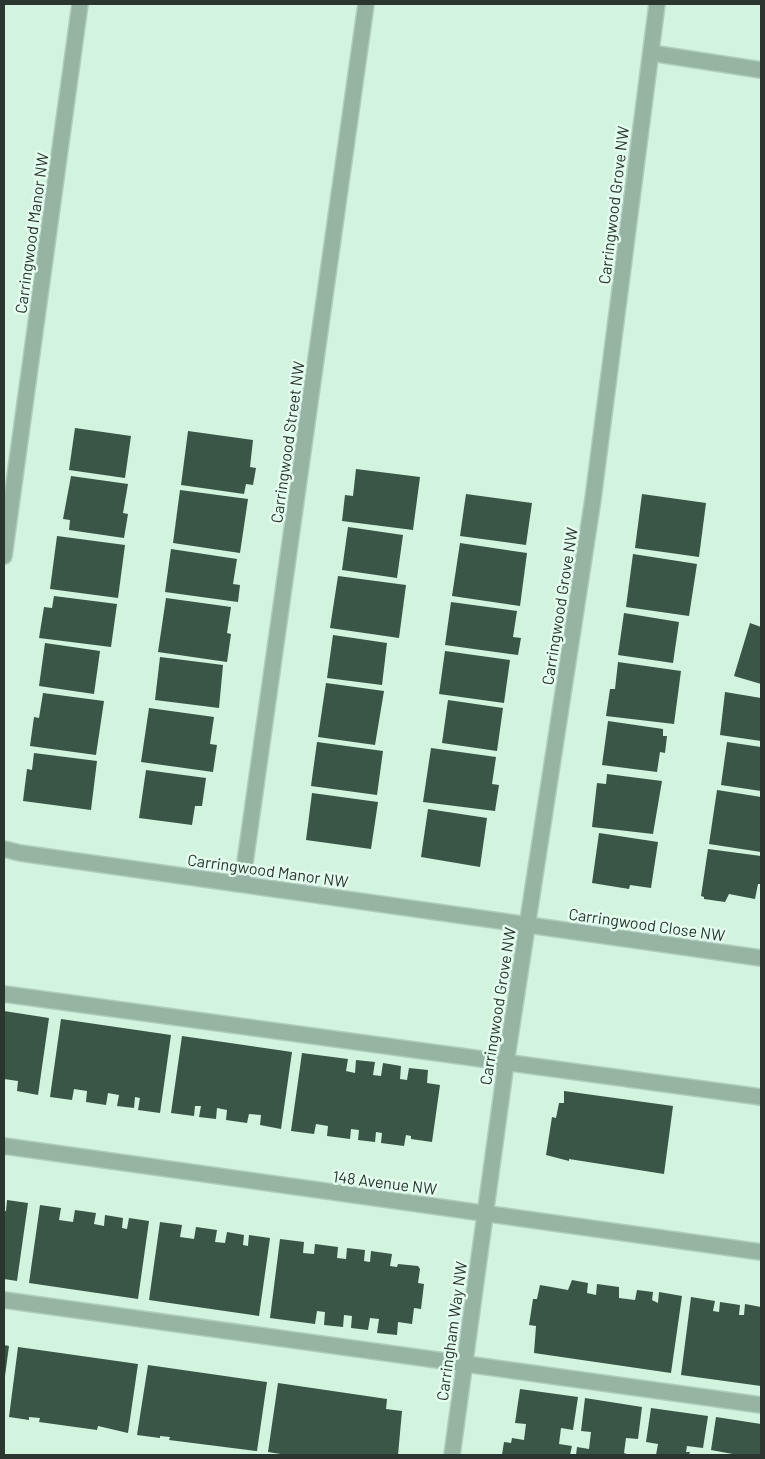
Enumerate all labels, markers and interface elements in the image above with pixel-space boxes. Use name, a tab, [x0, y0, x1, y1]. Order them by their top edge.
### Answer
street label: Carringwood Grove NW	[594, 125, 632, 285]
street label: Carringwood Manor NW	[10, 151, 52, 315]
street label: Carringwood Street NW	[266, 360, 308, 524]
street label: Carringwood Grove NW	[537, 526, 581, 686]
street label: Carringwood Manor NW	[186, 849, 350, 891]
street label: Carringwood Close NW	[568, 904, 726, 944]
street label: Carringwood Grove NW	[475, 926, 519, 1086]
street label: 148 Avenue NW	[332, 1166, 438, 1198]
street label: Carringham Way NW	[432, 1260, 470, 1402]

